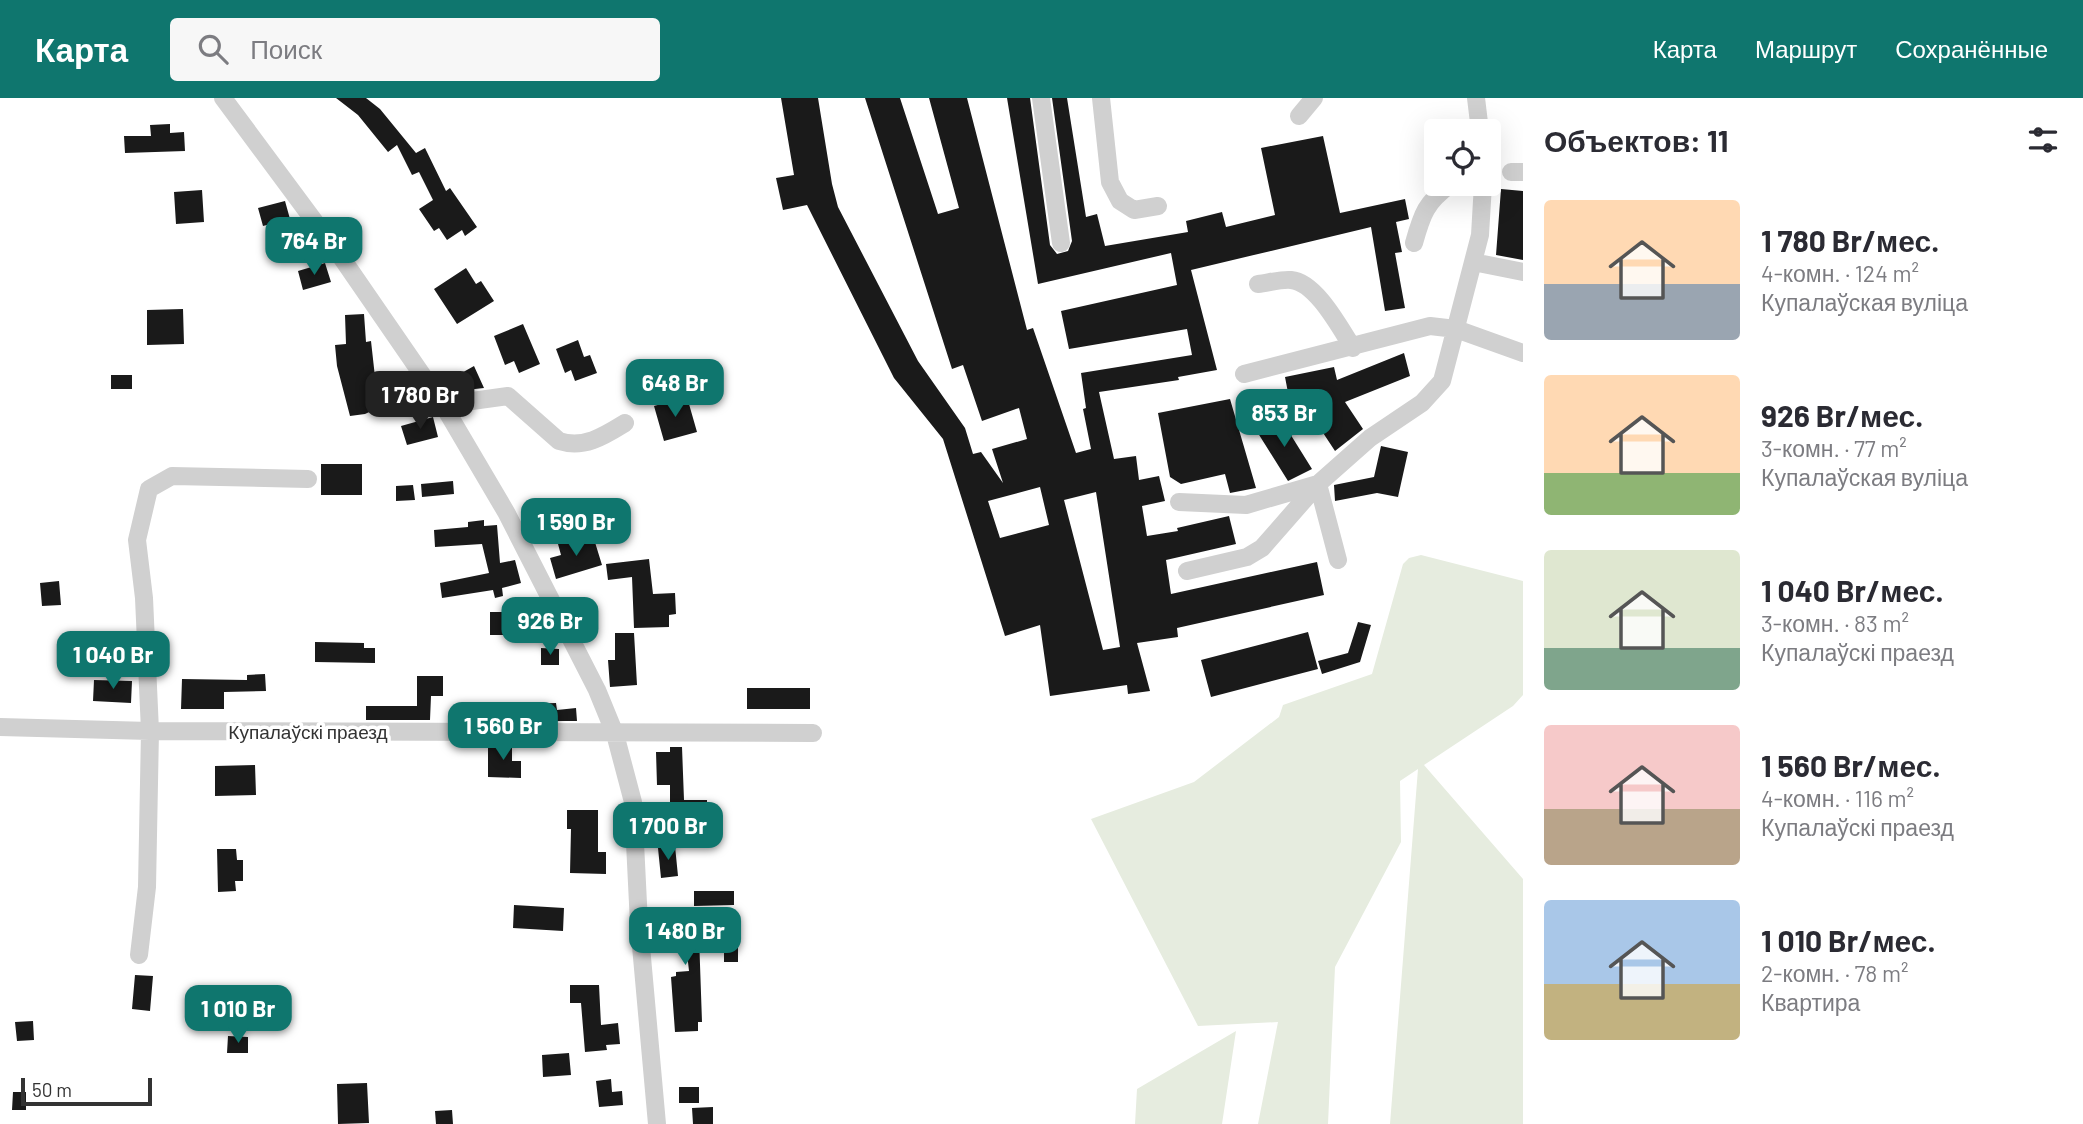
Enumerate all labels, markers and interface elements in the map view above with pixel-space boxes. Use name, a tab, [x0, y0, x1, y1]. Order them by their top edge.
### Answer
search box	[170, 18, 660, 81]
text: Карта	[35, 29, 128, 69]
icon: search	[194, 30, 232, 68]
text: Поиск	[250, 33, 322, 64]
text: Карта	[1653, 34, 1717, 63]
text: Маршрут	[1755, 34, 1857, 63]
text: Сохранённые	[1895, 34, 2048, 63]
map controls	[1424, 119, 1501, 196]
button: locate	[1424, 119, 1501, 196]
icon: filters	[2024, 121, 2062, 159]
text: Объектов: 11	[1544, 122, 1728, 158]
pin: 764 Br	[257, 218, 371, 277]
text: 1 780 Br/мес.	[1761, 222, 1939, 258]
text: 764 Br	[281, 226, 347, 254]
icon: home	[1600, 228, 1684, 312]
text: 4-комн. · 124 m²	[1761, 259, 1919, 287]
text: Купалаўская вуліца	[1761, 288, 1968, 316]
pin: 648 Br	[618, 360, 732, 419]
text: 648 Br	[642, 368, 708, 396]
pin: 1 780 Br	[348, 372, 492, 431]
text: 1 780 Br	[381, 380, 459, 408]
pin: 853 Br	[1227, 390, 1341, 449]
text: 926 Br/мес.	[1761, 397, 1923, 433]
text: 853 Br	[1252, 398, 1316, 426]
icon: home	[1600, 403, 1684, 487]
text: 3-комн. · 77 m²	[1761, 434, 1907, 462]
text: Купалаўская вуліца	[1761, 463, 1968, 491]
pin: 1 590 Br	[504, 498, 648, 558]
text: 1 590 Br	[537, 507, 615, 535]
text: 1 040 Br/мес.	[1761, 572, 1944, 608]
icon: home	[1600, 578, 1684, 662]
pin: 926 Br	[493, 598, 607, 657]
text: 926 Br	[517, 606, 583, 634]
text: 3-комн. · 83 m²	[1761, 609, 1909, 637]
pin: 1 040 Br	[41, 632, 185, 691]
text: Купалаўскі праезд	[1761, 638, 1954, 666]
text: 1 040 Br	[73, 640, 153, 668]
pin: 1 560 Br	[431, 702, 575, 762]
text: 1 560 Br	[464, 711, 542, 739]
street label: Купалаўскі праезд	[228, 720, 388, 743]
text: 1 560 Br/мес.	[1761, 747, 1941, 783]
icon: home	[1600, 753, 1684, 837]
text: 4-комн. · 116 m²	[1761, 784, 1914, 812]
pin: 1 700 Br	[596, 802, 740, 862]
text: 1 700 Br	[629, 811, 707, 839]
text: Купалаўскі праезд	[1761, 813, 1954, 841]
pin: 1 480 Br	[613, 908, 757, 967]
text: 1 480 Br	[645, 916, 725, 944]
text: 1 010 Br/мес.	[1761, 922, 1936, 958]
icon: home	[1600, 928, 1684, 1012]
text: 2-комн. · 78 m²	[1761, 959, 1908, 987]
pin: 1 010 Br	[166, 986, 310, 1045]
text: Квартира	[1761, 988, 1860, 1016]
text: 1 010 Br	[201, 994, 275, 1022]
scale bar	[21, 1075, 152, 1107]
text: 50 m	[32, 1078, 72, 1101]

